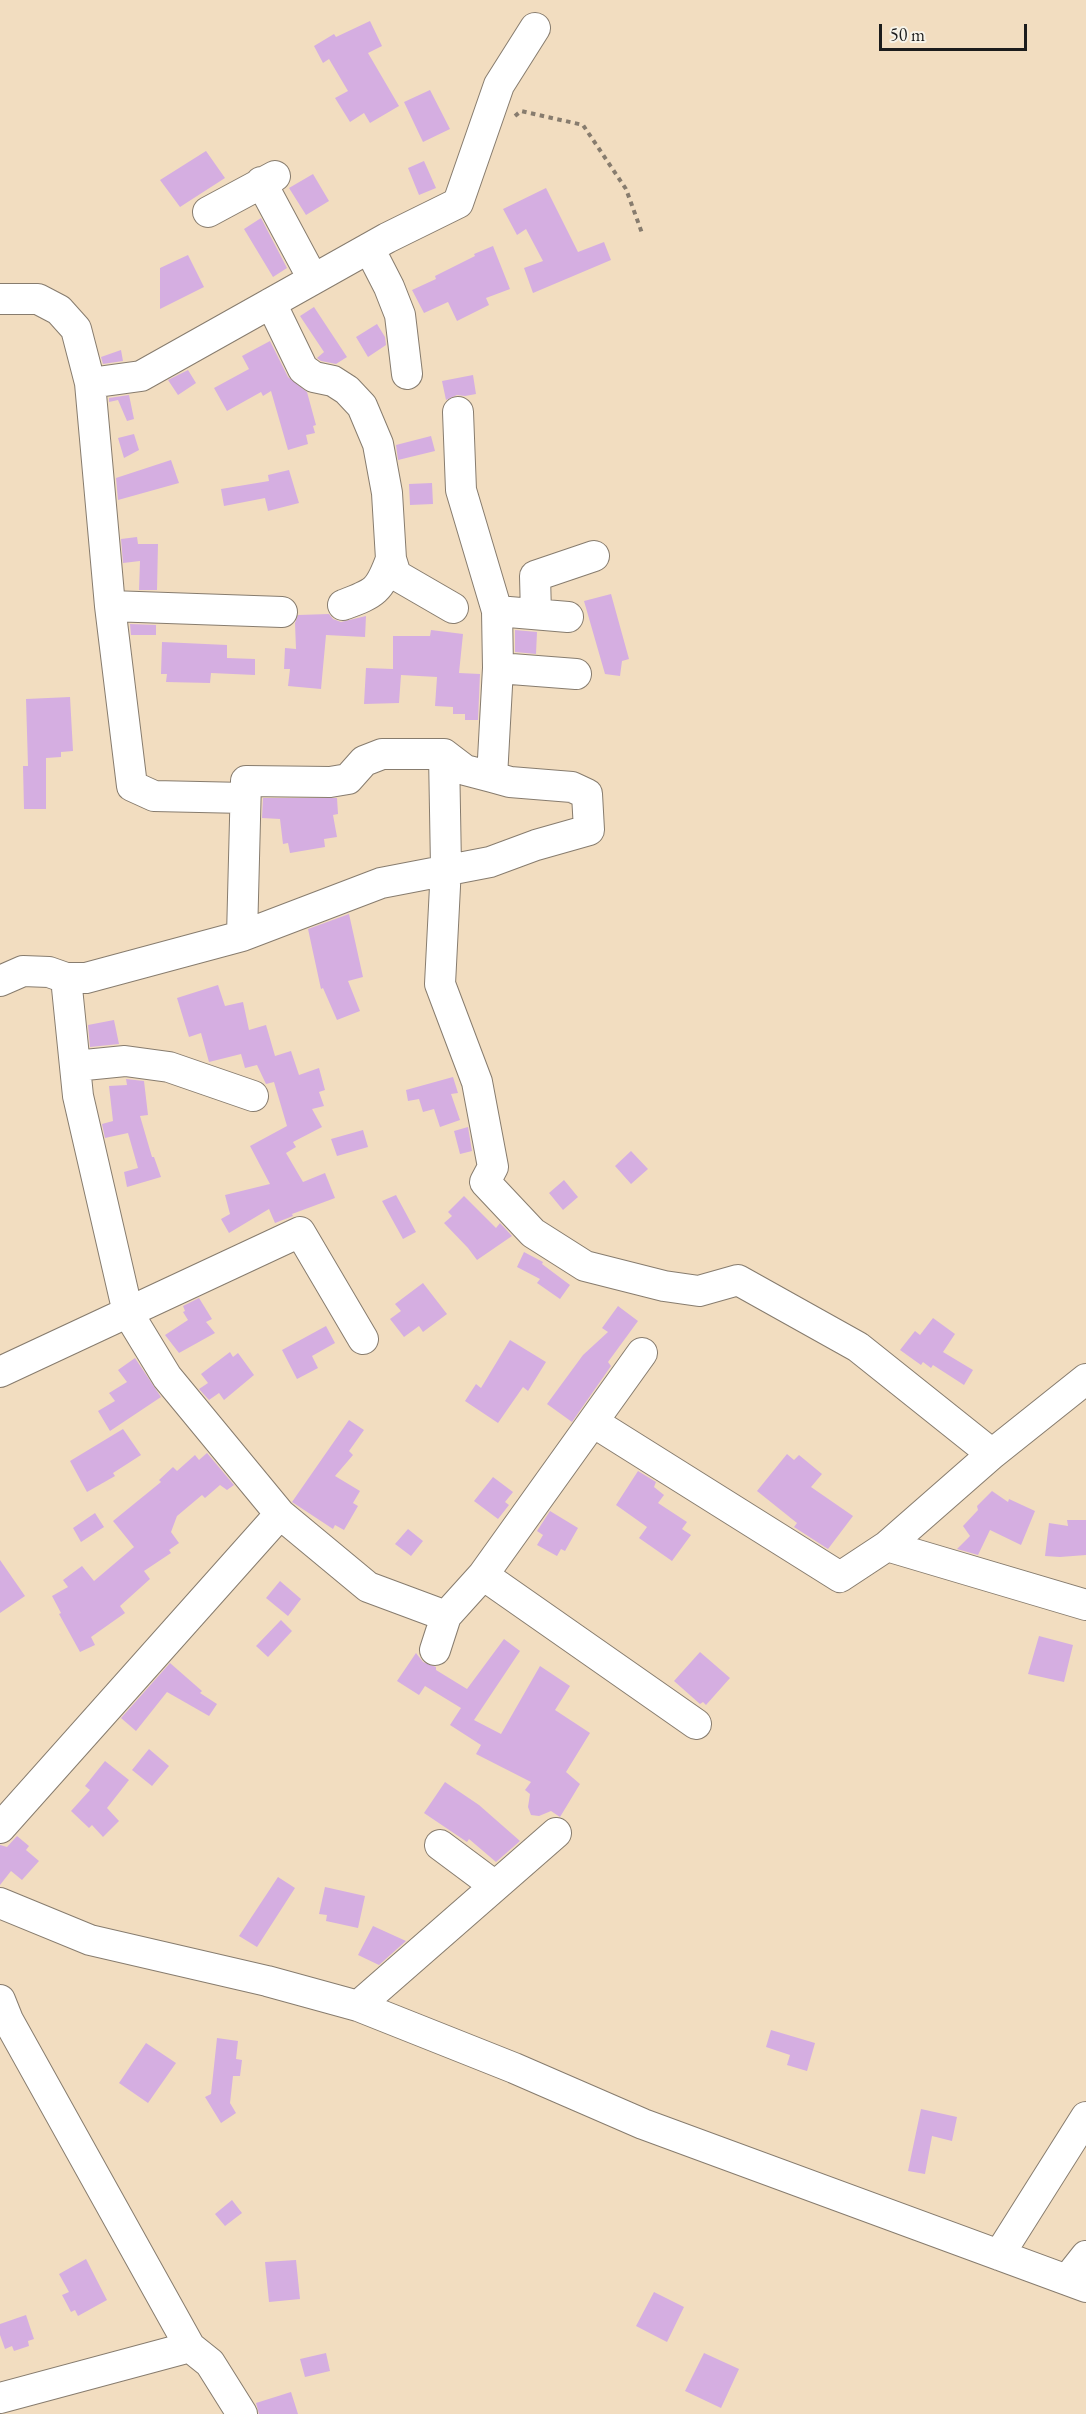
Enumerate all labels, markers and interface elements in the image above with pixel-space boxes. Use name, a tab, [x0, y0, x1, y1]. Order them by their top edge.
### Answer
scale bar	[882, 12, 1030, 50]
text: 50 m	[890, 23, 925, 46]

